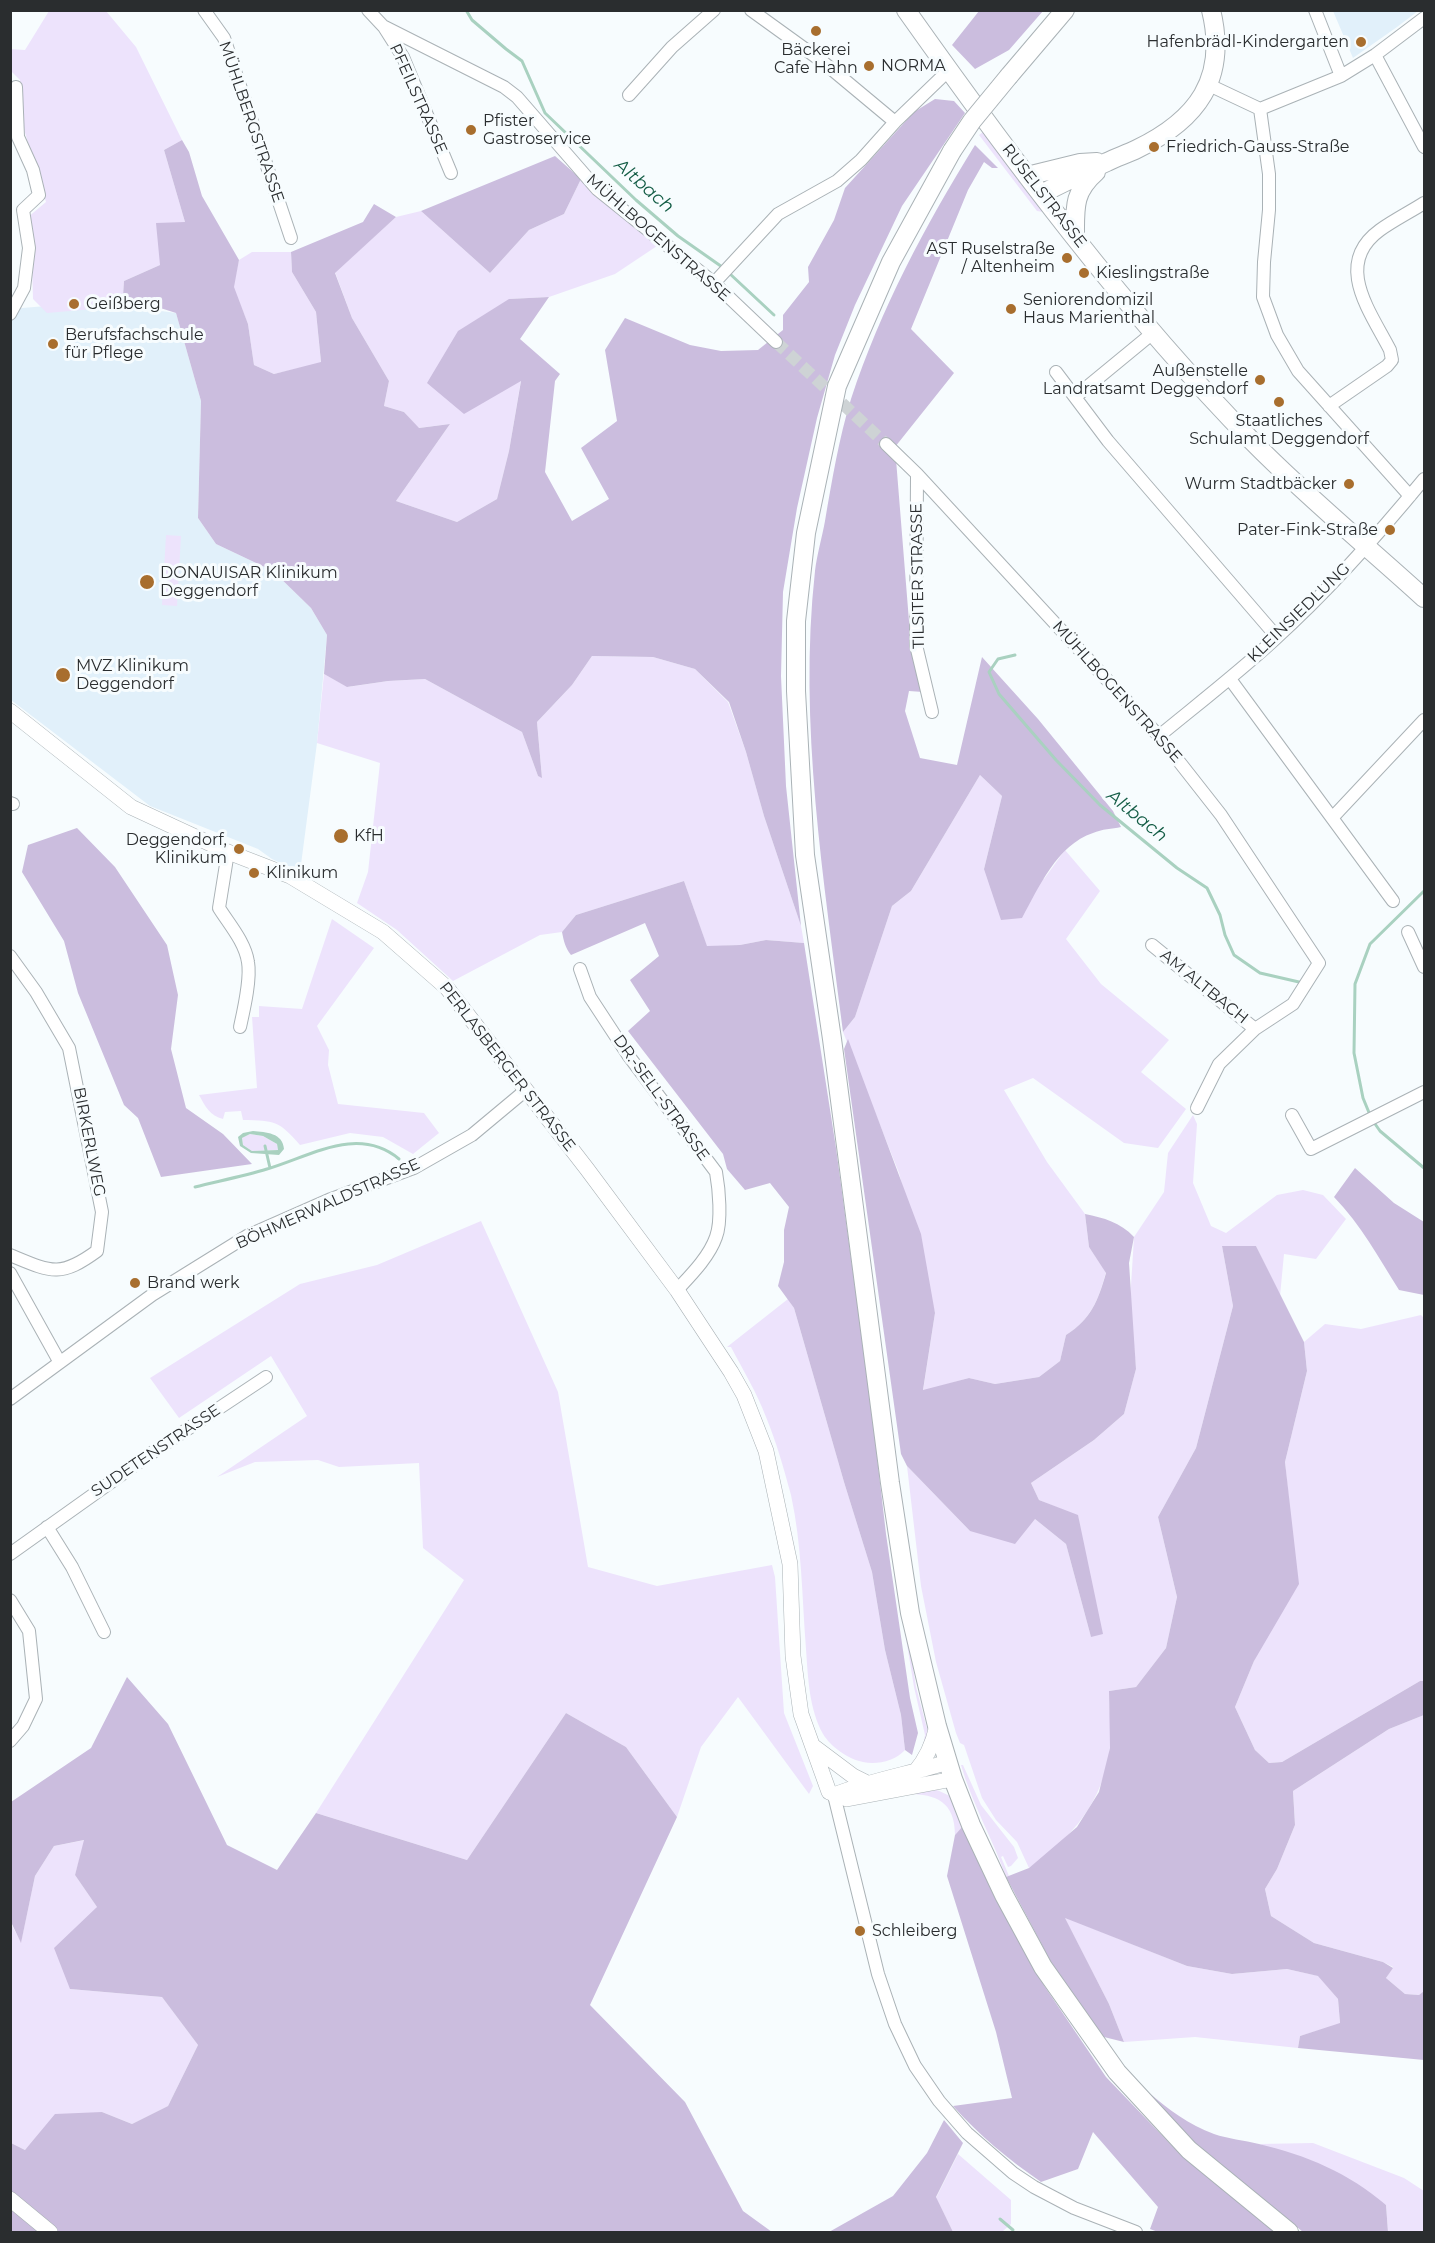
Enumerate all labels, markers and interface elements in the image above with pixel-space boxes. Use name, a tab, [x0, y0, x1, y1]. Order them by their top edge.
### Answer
marker: Bäckerei Cafe Hahn	[809, 24, 823, 38]
place label: Hafenbrädl-Kindergarten	[1147, 32, 1349, 52]
marker: Hafenbrädl-Kindergarten	[1354, 35, 1368, 49]
street label: MÜHLBERGSTRASSE	[214, 39, 288, 205]
place label: Bäckerei Cafe Hahn	[774, 40, 858, 78]
street label: PFEILSTRASSE	[385, 41, 451, 157]
place label: NORMA	[881, 56, 946, 76]
marker: NORMA	[862, 59, 876, 73]
place label: Pfister Gastroservice	[483, 111, 591, 149]
marker: Pfister Gastroservice	[464, 123, 478, 137]
place label: Friedrich-Gauss-Straße	[1166, 137, 1350, 157]
street label: RUSELSTRASSE	[998, 140, 1090, 252]
marker: Friedrich-Gauss-Straße	[1147, 140, 1161, 154]
water label: Altbach	[610, 154, 678, 218]
street label: MÜHLBOGENSTRASSE	[582, 170, 734, 306]
place label: AST Ruselstraße / Altenheim	[927, 239, 1055, 277]
marker: AST Ruselstraße / Altenheim	[1060, 251, 1074, 265]
place label: Kieslingstraße	[1096, 263, 1209, 283]
marker: Kieslingstraße	[1077, 266, 1091, 280]
place label: Seniorendomizil Haus Marienthal	[1023, 290, 1155, 328]
place label: Geißberg	[86, 294, 161, 314]
marker: Geißberg	[67, 297, 81, 311]
marker: Seniorendomizil Haus Marienthal	[1004, 302, 1018, 316]
place label: Berufsfachschule für Pflege	[65, 325, 204, 363]
marker: Berufsfachschule für Pflege	[46, 337, 60, 351]
place label: Außenstelle Landratsamt Deggendorf	[1043, 361, 1248, 399]
marker: Außenstelle Landratsamt Deggendorf	[1253, 373, 1267, 387]
marker: Staatliches Schulamt Deggendorf	[1272, 395, 1286, 409]
place label: Staatliches Schulamt Deggendorf	[1189, 411, 1369, 449]
place label: Wurm Stadtbäcker	[1184, 474, 1337, 494]
marker: Wurm Stadtbäcker	[1342, 477, 1356, 491]
street label: TILSITER STRASSE	[907, 503, 929, 649]
place label: Pater-Fink-Straße	[1237, 520, 1378, 540]
marker: Pater-Fink-Straße	[1383, 523, 1397, 537]
street label: KLEINSIEDLUNG	[1244, 559, 1354, 667]
place label: DONAUISAR Klinikum Deggendorf	[160, 563, 338, 601]
marker: DONAUISAR Klinikum Deggendorf	[138, 573, 156, 591]
street label: MÜHLBOGENSTRASSE	[1048, 617, 1186, 767]
place label: MVZ Klinikum Deggendorf	[76, 656, 189, 694]
marker: MVZ Klinikum Deggendorf	[54, 666, 72, 684]
water label: Altbach	[1102, 785, 1172, 847]
place label: KfH	[354, 826, 384, 846]
marker: KfH	[332, 827, 350, 845]
place label: Deggendorf, Klinikum	[126, 830, 227, 868]
marker: Deggendorf, Klinikum	[232, 842, 246, 856]
place label: Klinikum	[266, 863, 338, 883]
marker: Klinikum	[247, 866, 261, 880]
street label: AM ALTBACH	[1156, 946, 1252, 1028]
street label: PERLASBERGER STRASSE	[435, 978, 579, 1156]
street label: DR.-SELL-STRASSE	[609, 1031, 713, 1165]
street label: BIRKERLWEG	[69, 1086, 109, 1198]
street label: BÖHMERWALDSTRASSE	[233, 1155, 423, 1253]
place label: Brand werk	[147, 1273, 239, 1293]
marker: Brand werk	[128, 1276, 142, 1290]
street label: SUDETENSTRASSE	[88, 1401, 224, 1501]
place label: Schleiberg	[872, 1921, 957, 1941]
marker: Schleiberg	[853, 1924, 867, 1938]

